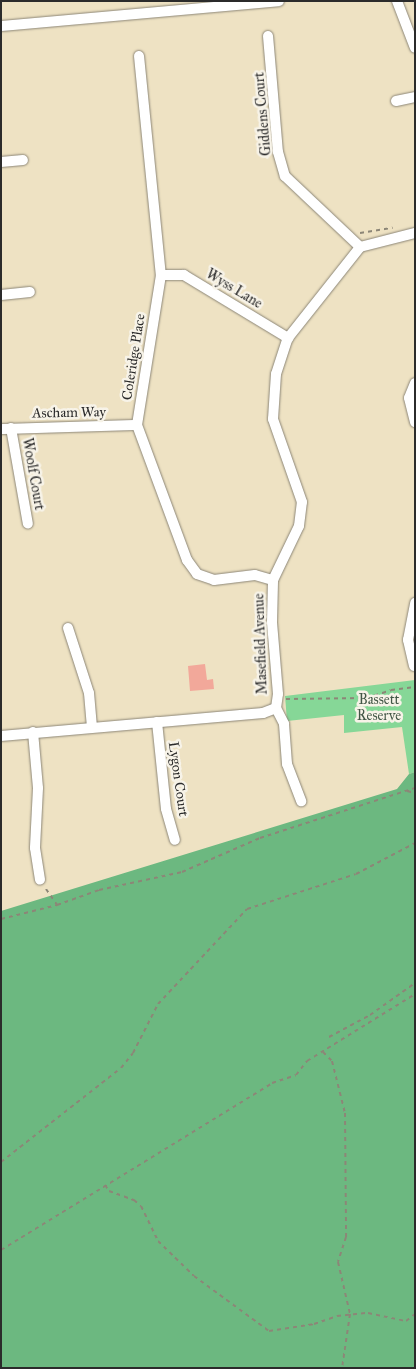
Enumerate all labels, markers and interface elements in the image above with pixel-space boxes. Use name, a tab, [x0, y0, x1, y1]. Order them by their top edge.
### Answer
street label: Giddens Court	[251, 71, 275, 157]
street label: Wyss Lane	[203, 266, 265, 312]
street label: Coleridge Place	[119, 313, 149, 401]
street label: Ascham Way	[32, 404, 106, 422]
street label: Woolf Court	[18, 437, 48, 511]
street label: Masefield Avenue	[251, 593, 271, 695]
park label: Bassett Reserve	[357, 692, 401, 724]
street label: Lygon Court	[164, 741, 192, 817]

